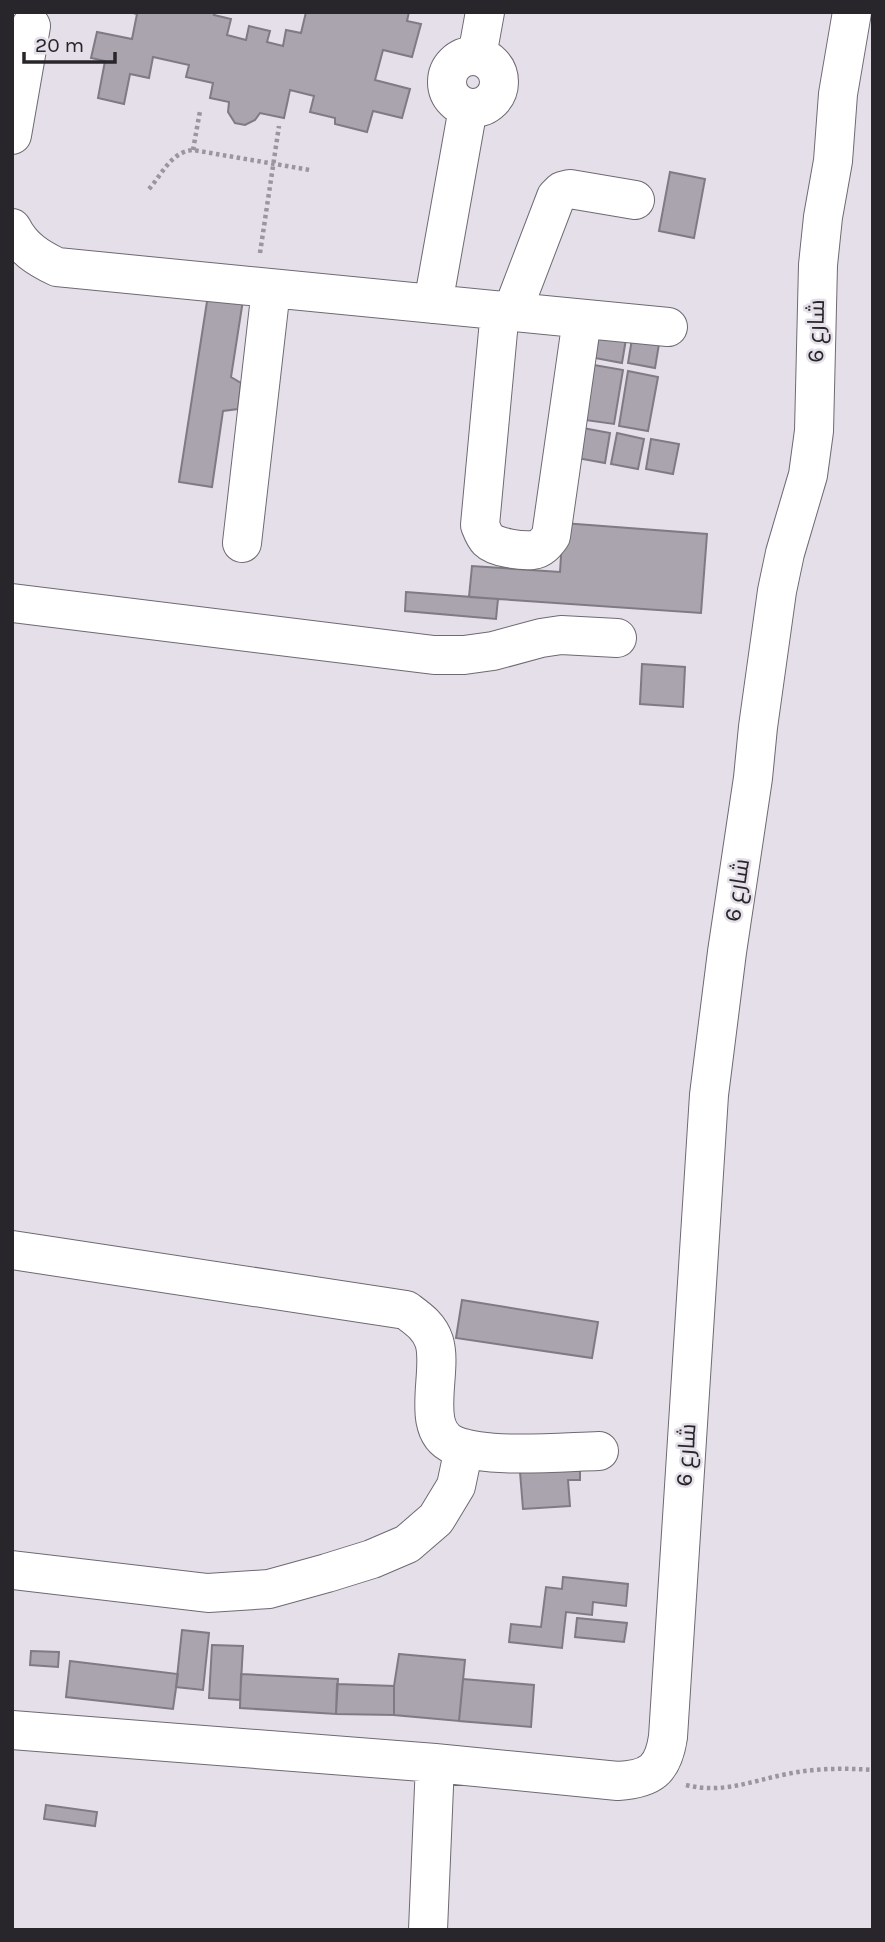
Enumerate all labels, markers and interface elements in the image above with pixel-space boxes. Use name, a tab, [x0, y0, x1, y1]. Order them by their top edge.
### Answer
scale bar	[24, 21, 116, 65]
text: 20 m	[35, 33, 84, 57]
street label: شارع 6	[802, 299, 832, 363]
street label: شارع 6	[719, 857, 757, 924]
street label: شارع 6	[670, 1423, 704, 1488]

